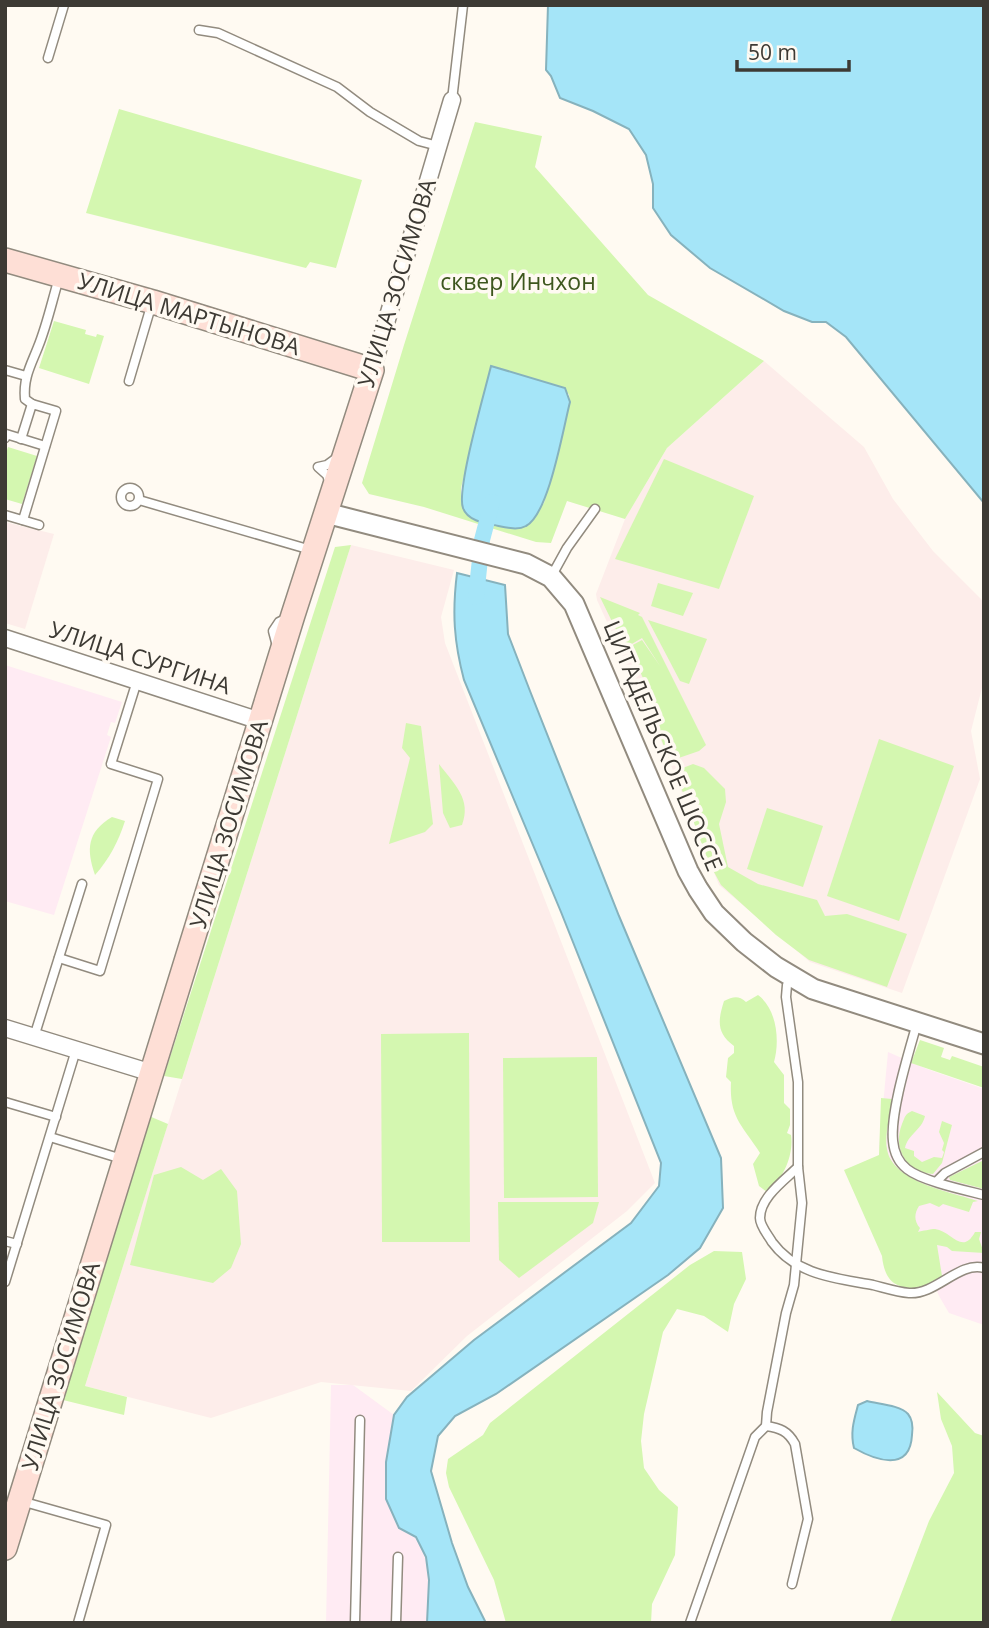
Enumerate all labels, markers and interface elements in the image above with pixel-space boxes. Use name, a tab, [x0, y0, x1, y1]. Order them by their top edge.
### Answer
scale bar	[737, 28, 849, 72]
text: 50 m	[748, 38, 797, 66]
street label: УЛИЦА ЗОСИМОВА	[349, 174, 443, 391]
street label: УЛИЦА МАРТЫНОВА	[74, 264, 305, 362]
park label: сквер Инчхон	[440, 265, 596, 297]
street label: УЛИЦА СУРГИНА	[46, 613, 235, 702]
street label: ЦИТАДЕЛЬСКОЕ ШОССЕ	[597, 615, 731, 876]
street label: УЛИЦА ЗОСИМОВА	[181, 715, 275, 932]
street label: УЛИЦА ЗОСИМОВА	[13, 1257, 107, 1474]

